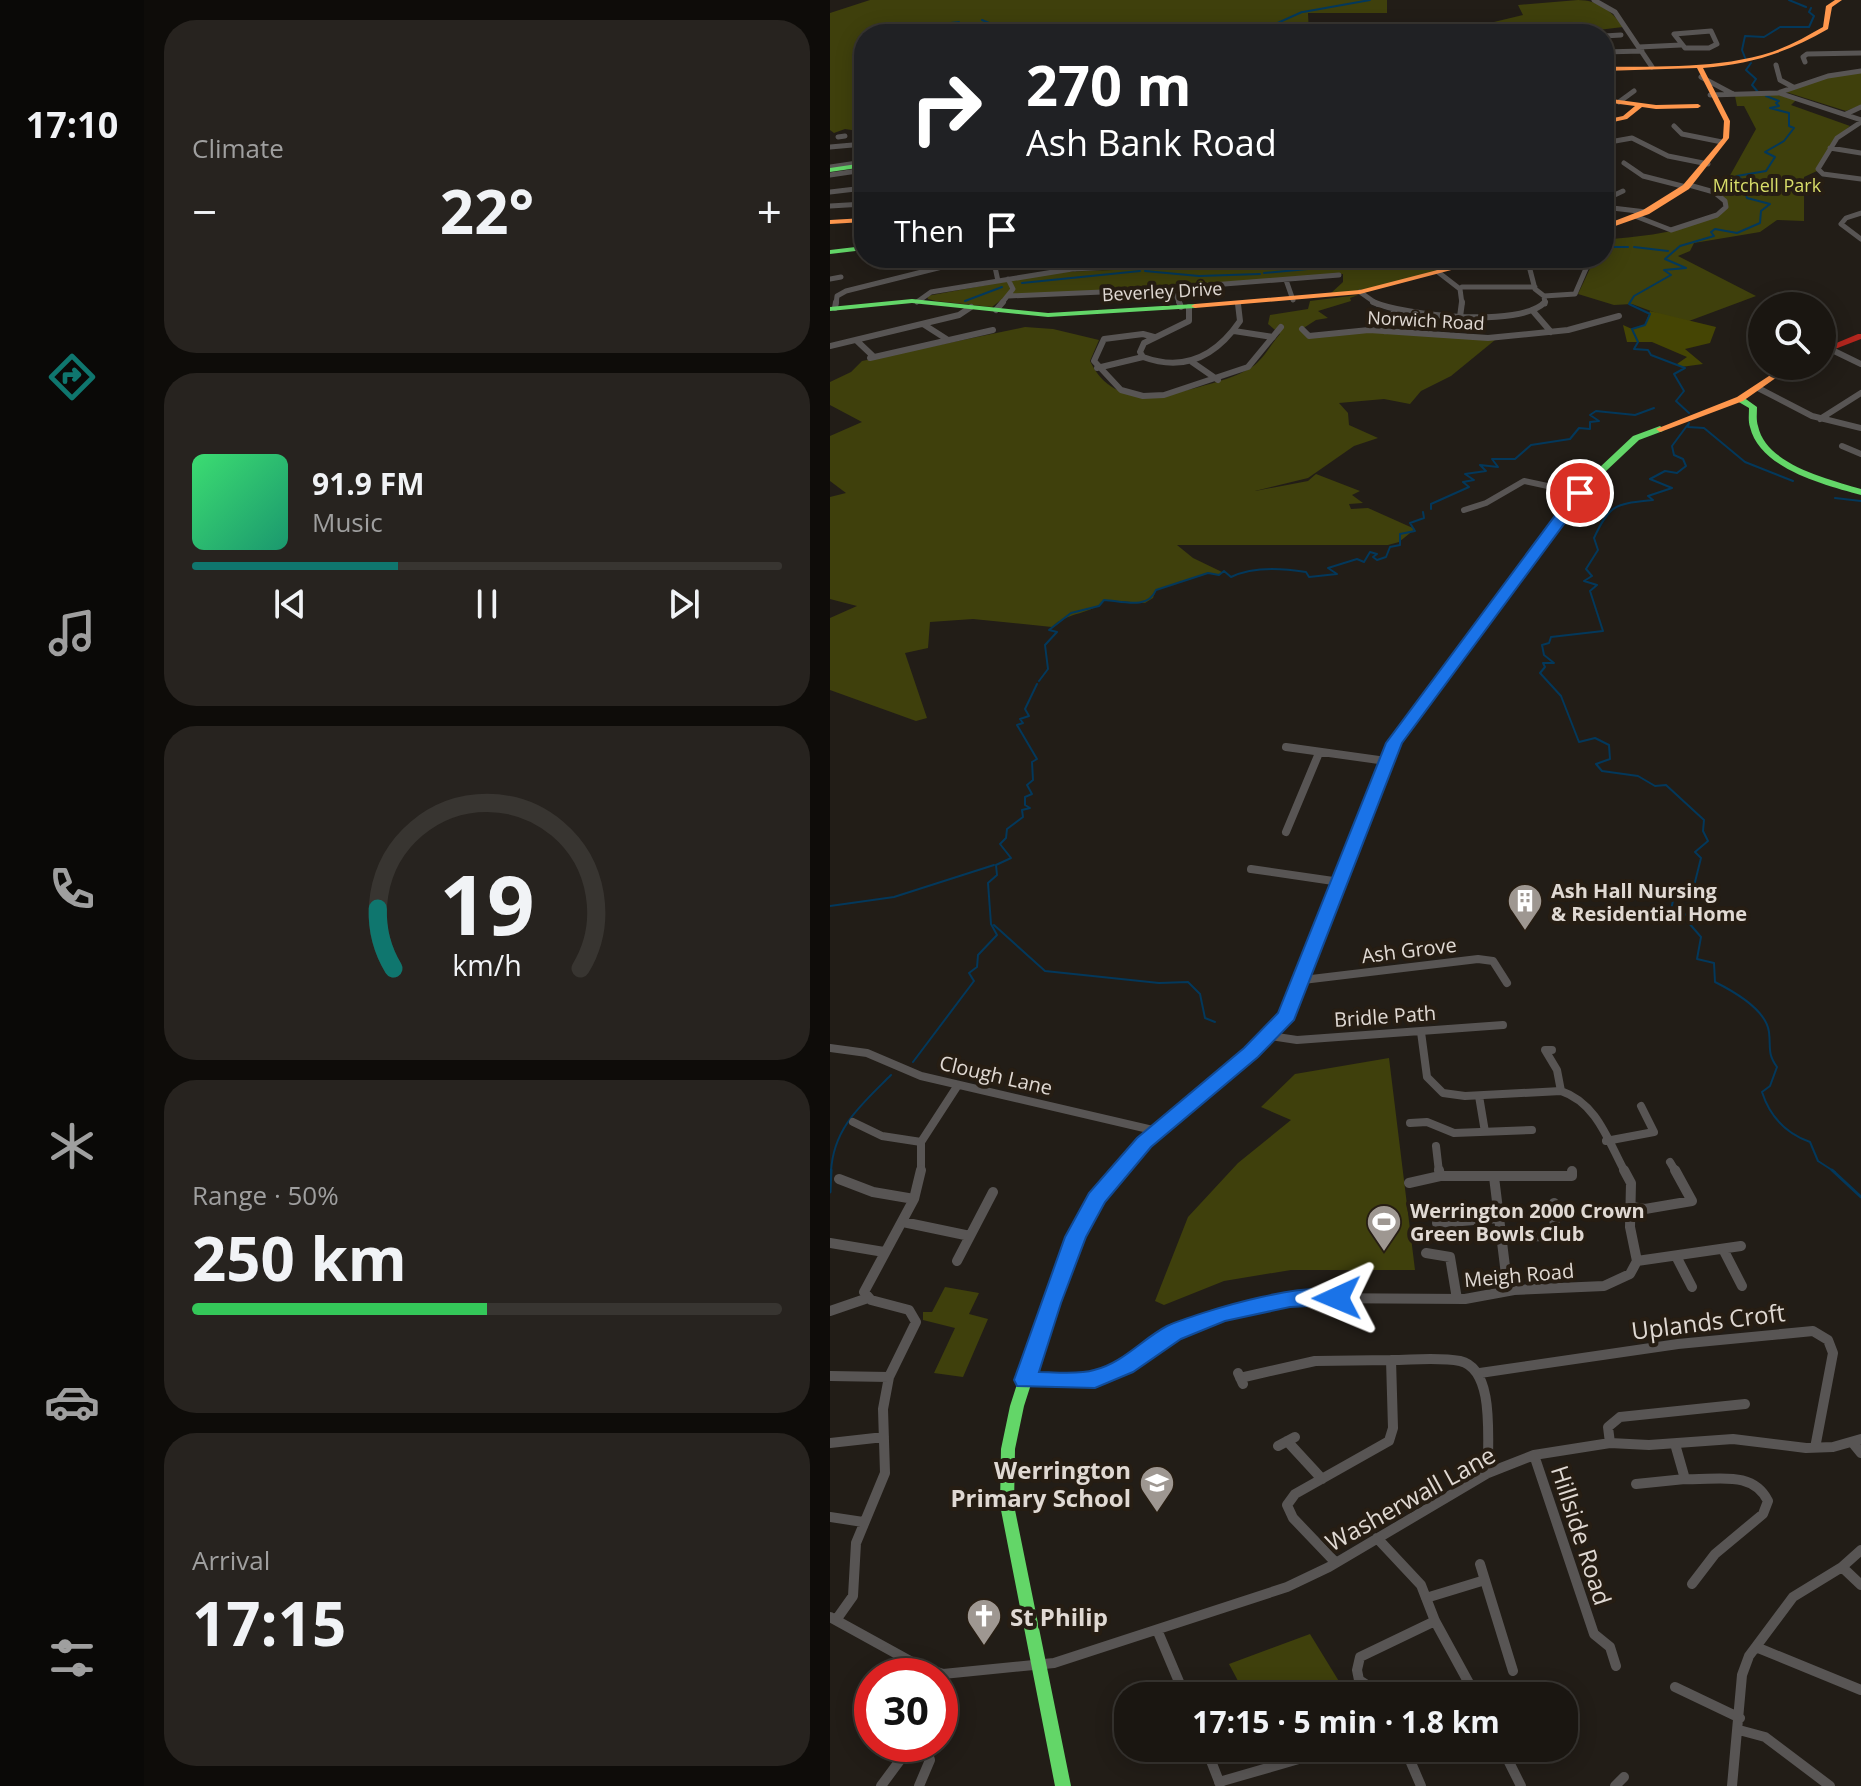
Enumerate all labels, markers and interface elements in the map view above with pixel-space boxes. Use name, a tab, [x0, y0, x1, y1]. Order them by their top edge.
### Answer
text: 270 m	[1026, 46, 1192, 122]
icon: right	[894, 56, 998, 160]
text: 17:10	[26, 100, 118, 149]
text: Ash Bank Road	[1026, 118, 1277, 167]
text: Climate	[192, 130, 284, 166]
text: 22°	[440, 170, 534, 252]
park label: Mitchell Park	[1713, 173, 1822, 197]
text: −	[192, 181, 217, 241]
text: +	[757, 181, 782, 241]
icon: arrive	[980, 208, 1024, 252]
text: Then	[894, 210, 964, 251]
street label: Beverley Drive	[1101, 276, 1223, 306]
map controls	[1748, 292, 1836, 380]
button: search	[1748, 292, 1836, 380]
street label: Norwich Road	[1367, 305, 1485, 335]
icon: directions	[44, 349, 100, 405]
pin	[1546, 459, 1614, 527]
text: 91.9 FM	[312, 463, 425, 504]
icon: arrive	[1558, 471, 1602, 515]
text: Music	[312, 504, 383, 540]
icon: previous	[268, 582, 312, 626]
icon: pause	[465, 582, 509, 626]
icon: next	[662, 582, 706, 626]
icon: music	[44, 605, 100, 661]
text: 19	[439, 846, 535, 959]
icon: phone	[44, 861, 100, 917]
place label: Ash Hall Nursing & Residential Home	[1551, 877, 1747, 927]
building icon: Ash Hall Nursing & Residential Home	[1506, 882, 1544, 932]
street label: Ash Grove	[1360, 931, 1458, 969]
text: km/h	[452, 945, 522, 984]
street label: Bridle Path	[1333, 999, 1437, 1033]
street label: Clough Lane	[937, 1049, 1055, 1101]
icon: climate	[44, 1118, 100, 1174]
text: Range · 50%	[192, 1177, 339, 1213]
place label: Werrington 2000 Crown Green Bowls Club	[1410, 1197, 1645, 1247]
sports icon: Werrington 2000 Crown Green Bowls Club	[1365, 1203, 1403, 1253]
text: 250 km	[192, 1217, 407, 1299]
position arrow	[1295, 1256, 1379, 1340]
street label: Meigh Road	[1463, 1257, 1575, 1293]
street label: Uplands Croft	[1629, 1295, 1787, 1347]
icon: car	[44, 1374, 100, 1430]
street label: Washerwall Lane	[1319, 1438, 1501, 1558]
place label: Werrington Primary School	[950, 1453, 1131, 1514]
street label: Hillside Road	[1544, 1461, 1620, 1609]
school or university icon: Werrington Primary School	[1138, 1464, 1176, 1514]
text: Arrival	[192, 1542, 270, 1578]
text: 17:15	[192, 1582, 346, 1664]
church icon: St Philip	[965, 1597, 1003, 1647]
place label: St Philip	[1010, 1600, 1108, 1633]
icon: filters	[44, 1630, 100, 1686]
speed limit sign: 30	[854, 1658, 958, 1762]
text: 17:15 · 5 min · 1.8 km	[1192, 1701, 1500, 1742]

